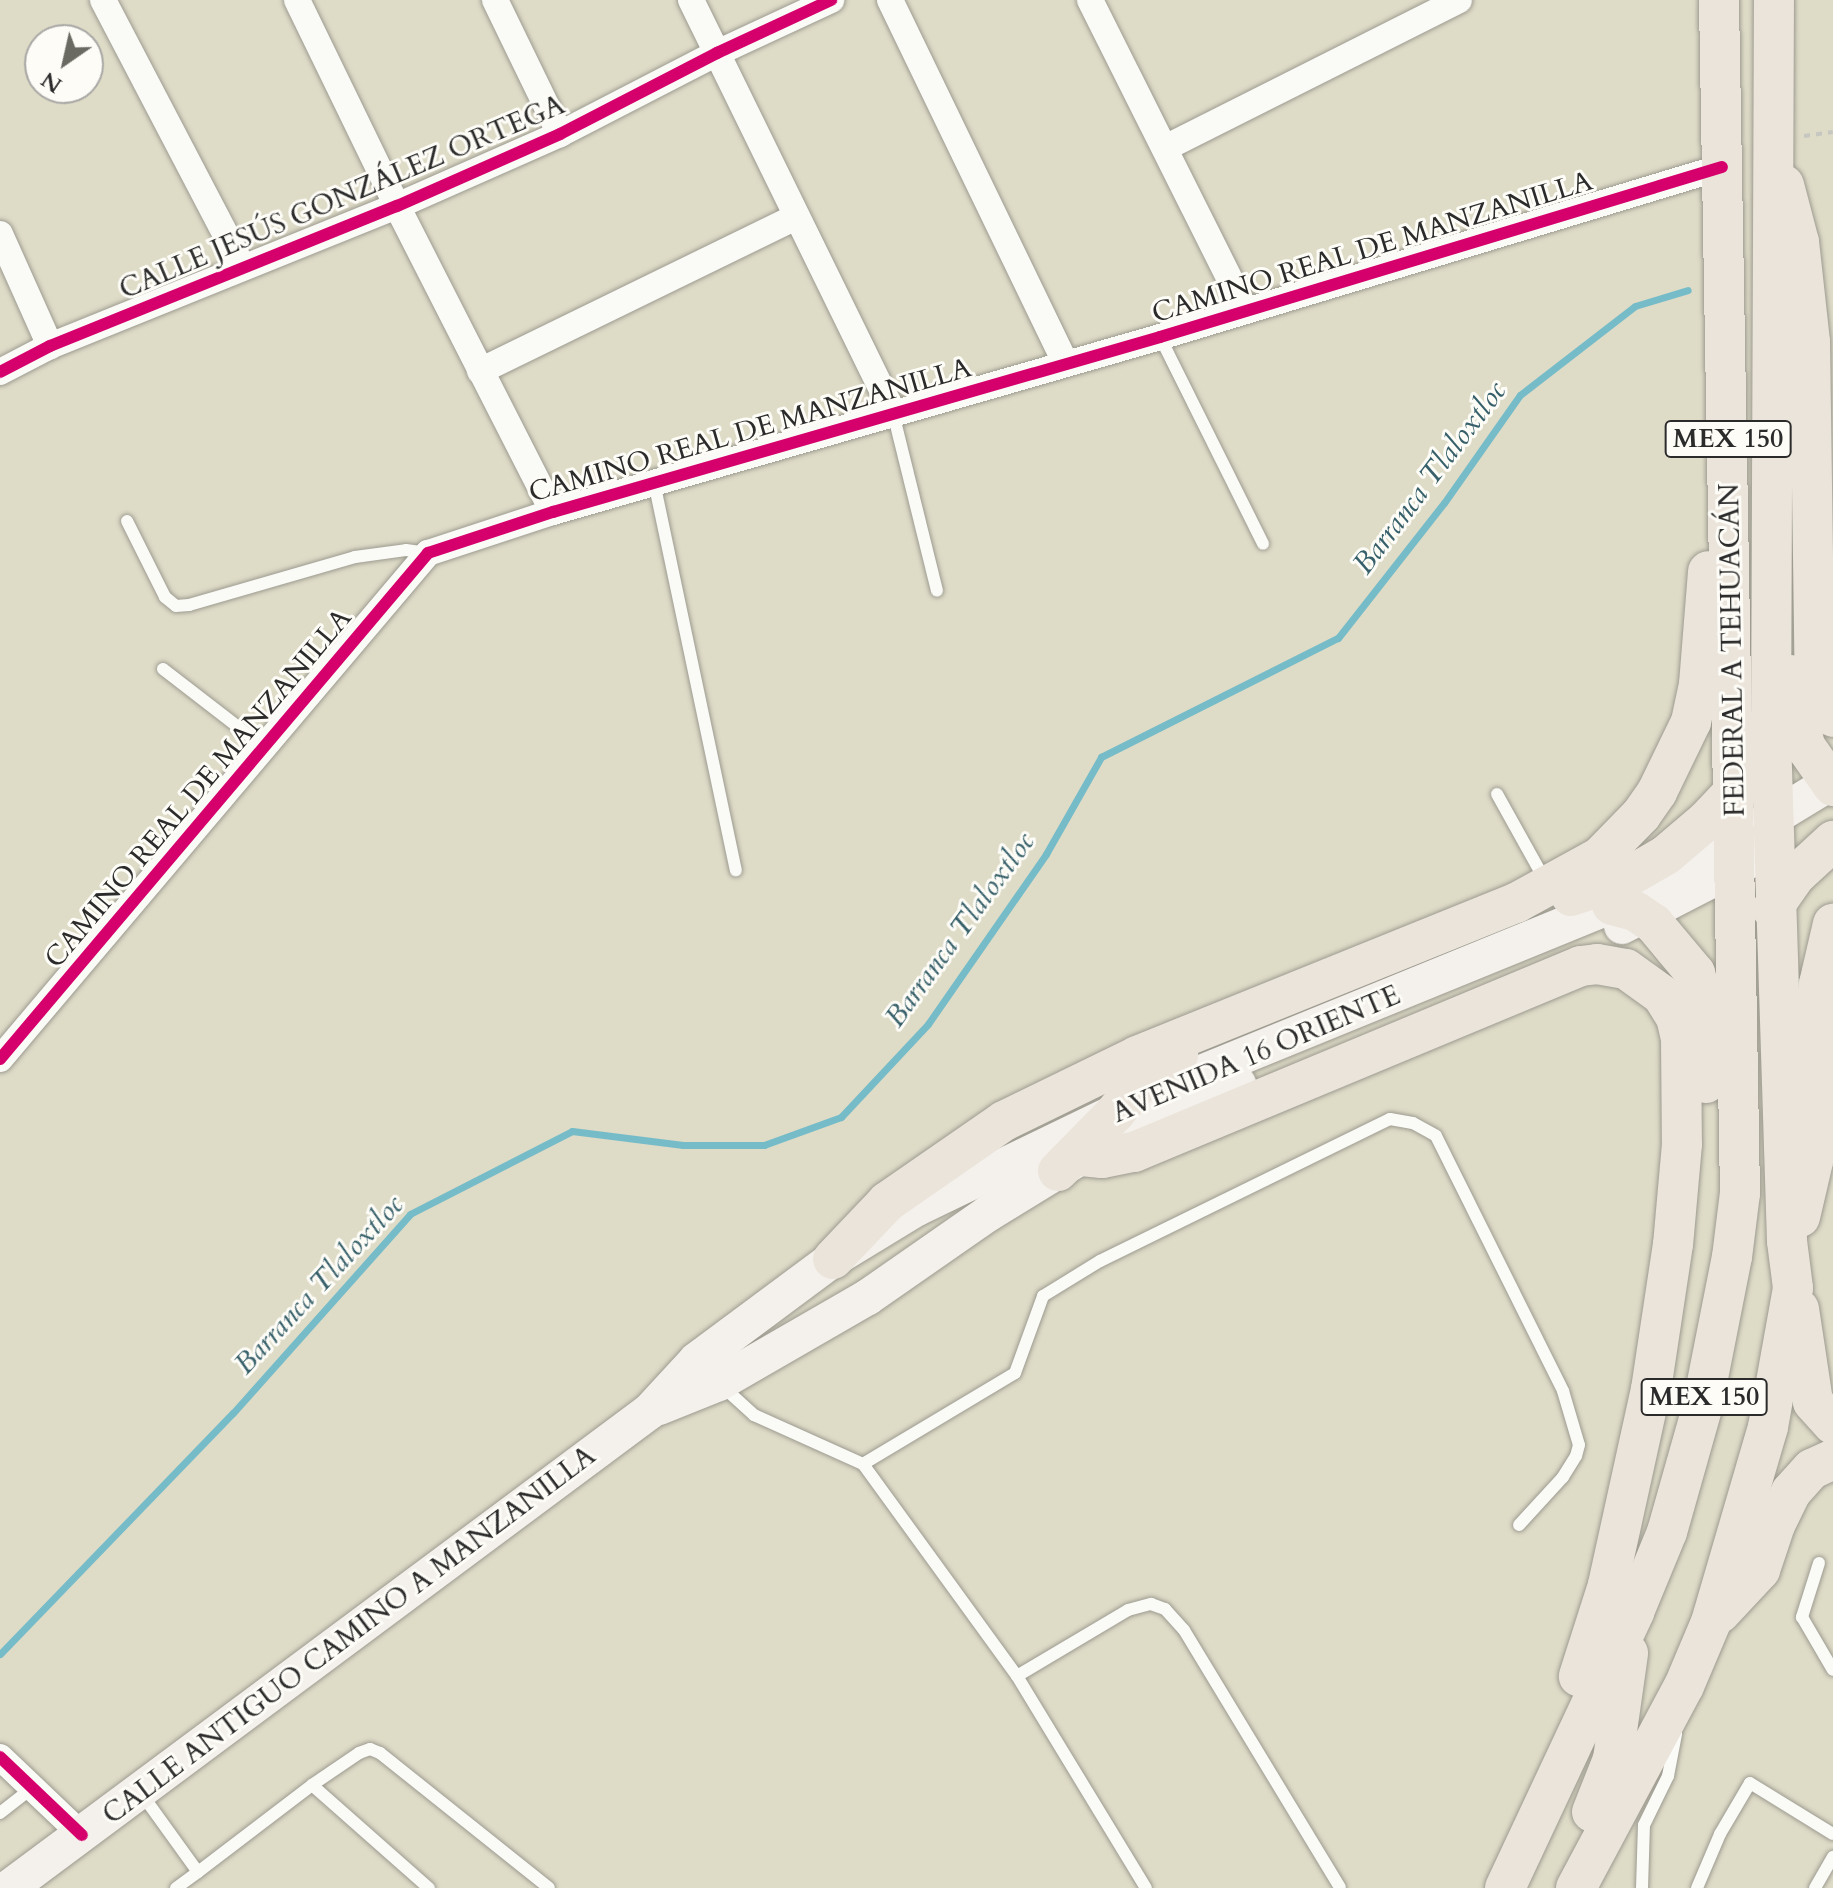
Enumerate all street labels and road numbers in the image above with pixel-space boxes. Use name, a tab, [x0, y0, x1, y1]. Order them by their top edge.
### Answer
street label: CALLE JESÚS GONZÁLEZ ORTEGA	[114, 88, 570, 306]
street label: CAMINO REAL DE MANZANILLA	[1148, 164, 1596, 330]
street label: CAMINO REAL DE MANZANILLA	[525, 351, 975, 509]
road number: MEX 150	[1664, 417, 1792, 461]
street label: FEDERAL A TEHUACÁN	[1712, 483, 1752, 817]
street label: CAMINO REAL DE MANZANILLA	[38, 601, 358, 975]
street label: AVENIDA 16 ORIENTE	[1107, 978, 1405, 1130]
road number: MEX 150	[1640, 1375, 1768, 1419]
street label: CALLE ANTIGUO CAMINO A MANZANILLA	[96, 1439, 602, 1831]

